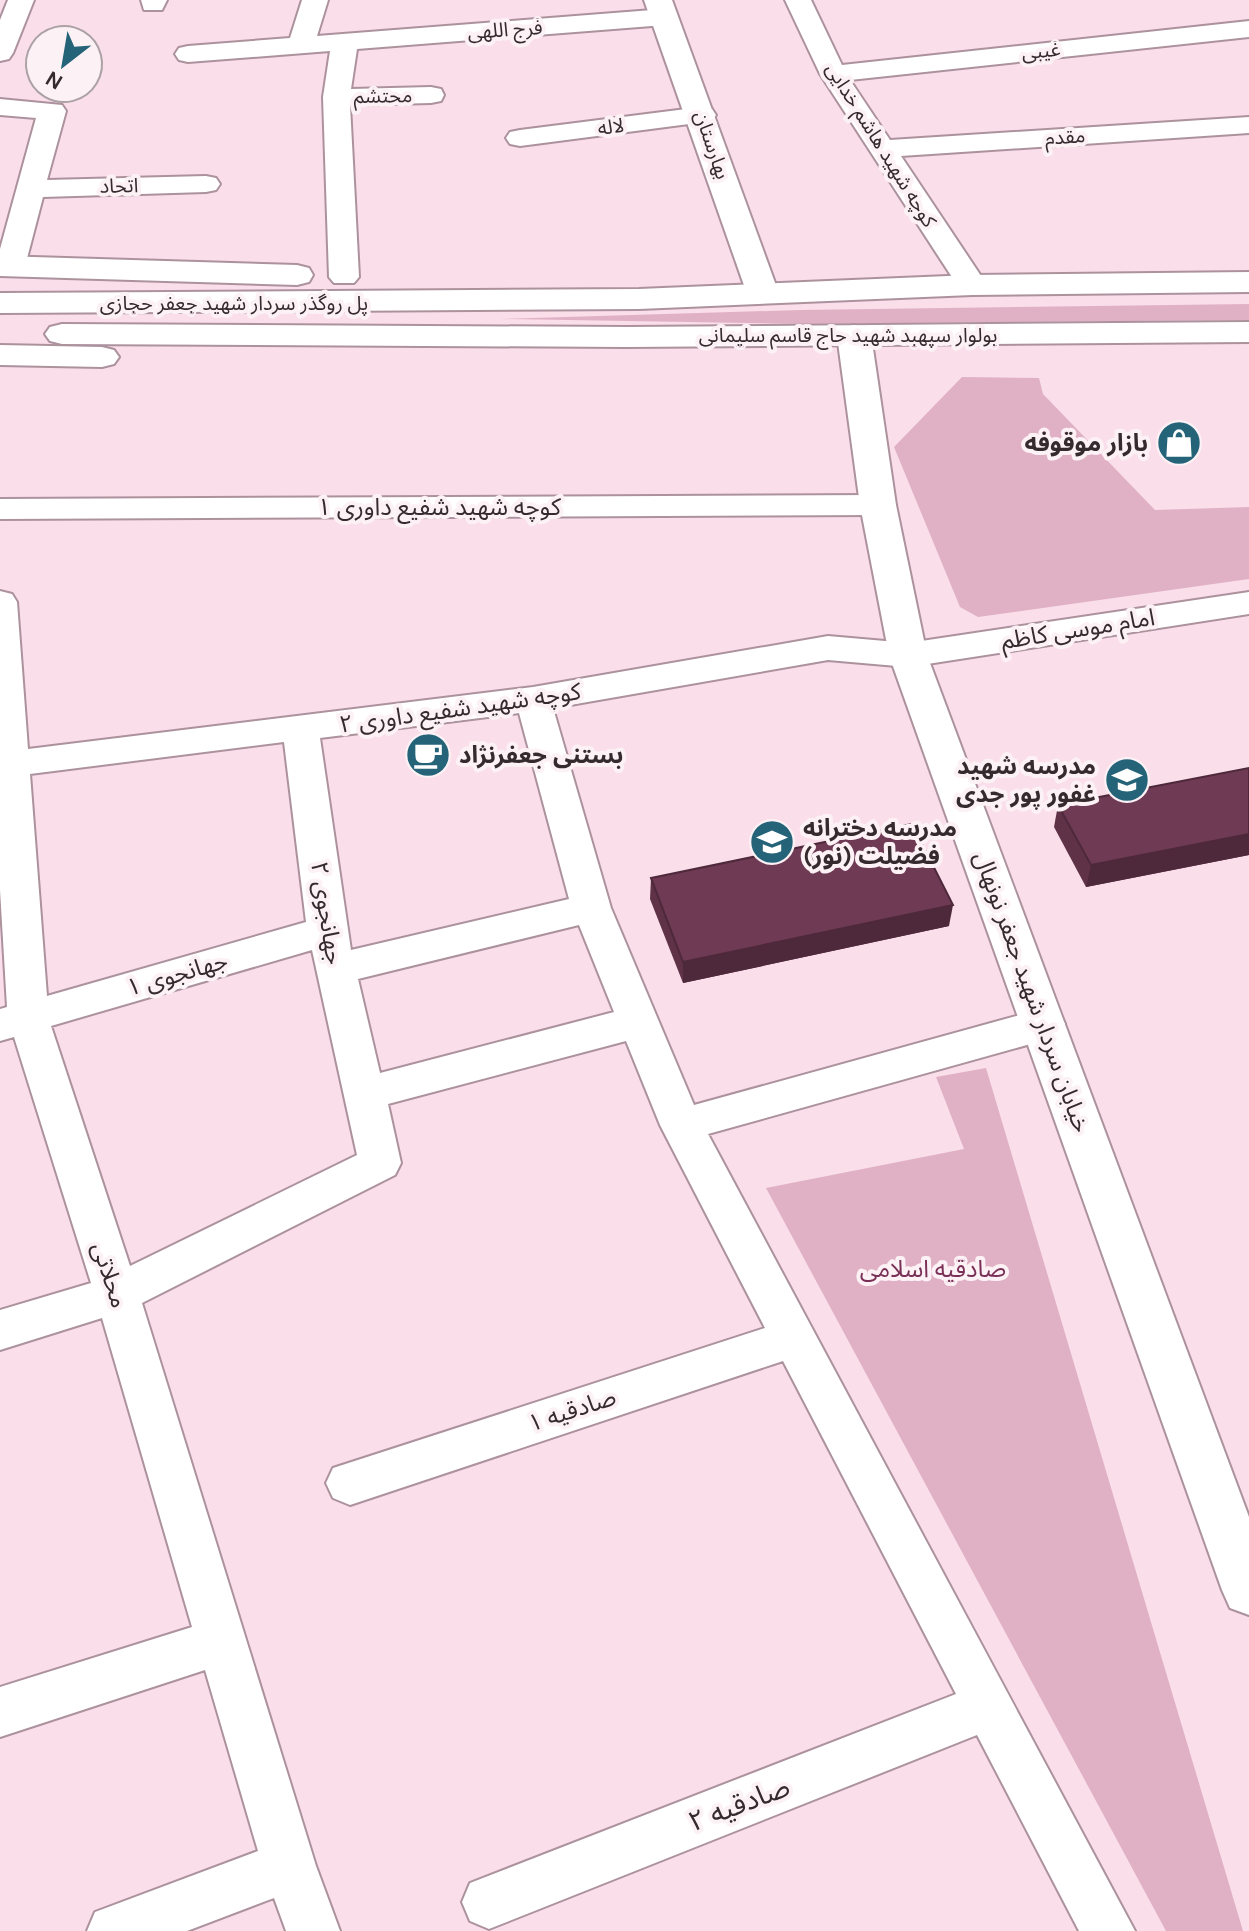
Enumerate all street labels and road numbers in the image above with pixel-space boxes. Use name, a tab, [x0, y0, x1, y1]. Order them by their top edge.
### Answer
street label: فرج اللهی	[467, 16, 544, 47]
street label: غیبی	[1020, 38, 1062, 64]
street label: کوچه شهید هاشم خدایی	[819, 59, 941, 234]
street label: محتشم	[353, 84, 413, 111]
street label: بهارستان	[690, 108, 734, 182]
street label: لاله	[596, 114, 626, 140]
street label: مقدم	[1044, 124, 1086, 153]
street label: اتحاد	[99, 174, 139, 198]
street label: پل روگذر سردار شهید جعفر حجازی	[100, 292, 368, 316]
street label: بولوار سپهبد شهید حاج قاسم سلیمانی	[699, 324, 997, 350]
street label: کوچه شهید شفیع داوری ۱	[317, 493, 562, 524]
street label: امام موسی کاظم	[999, 603, 1158, 659]
street label: کوچه شهید شفیع داوری ۲	[337, 677, 584, 742]
street label: خیابان سردار شهید جعفر نونهال	[968, 848, 1096, 1136]
street label: جهانجوی ۲	[305, 859, 349, 967]
street label: جهانجوی ۱	[123, 946, 231, 1002]
street label: محلاتی	[86, 1239, 134, 1311]
street label: صادقیه ۱	[524, 1383, 620, 1437]
street label: صادقیه ۲	[684, 1770, 794, 1838]

